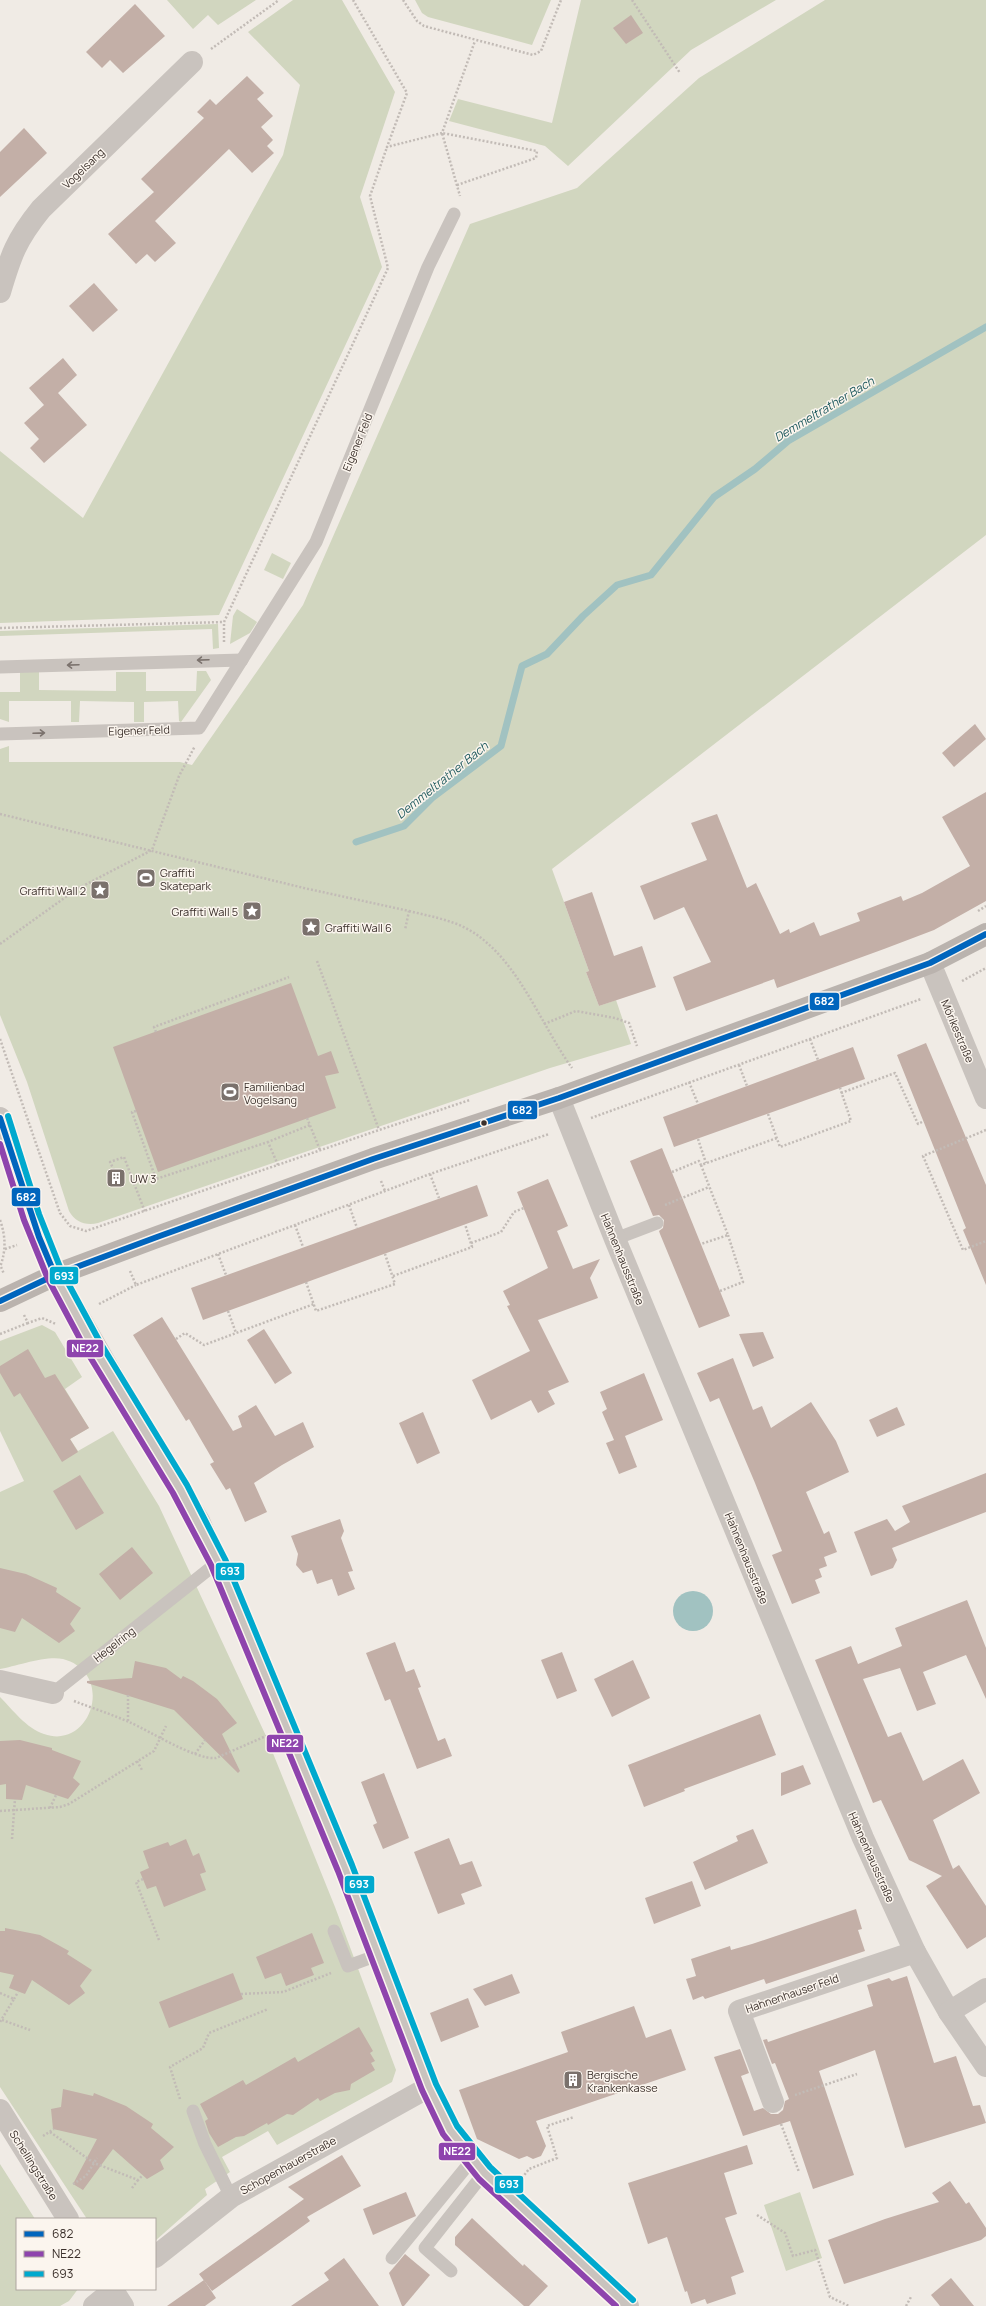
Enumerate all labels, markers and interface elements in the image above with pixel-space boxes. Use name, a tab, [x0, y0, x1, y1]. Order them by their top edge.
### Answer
street label: Vogelsang	[59, 144, 107, 192]
water label: Demmeltrather Bach	[771, 372, 878, 446]
street label: Eigener Feld	[339, 411, 375, 473]
one-way arrow	[197, 656, 210, 664]
one-way arrow	[67, 661, 80, 668]
street label: Eigener Feld	[108, 721, 170, 739]
one-way arrow	[32, 729, 45, 737]
water label: Demmeltrather Bach	[392, 737, 492, 822]
place label: Graffiti Skatepark	[160, 865, 211, 893]
sports icon: Graffiti Skatepark	[135, 867, 157, 889]
place icon: Graffiti Wall 2	[89, 879, 111, 901]
place label: Graffiti Wall 2	[20, 883, 86, 898]
place icon: Graffiti Wall 5	[241, 900, 263, 922]
place label: Graffiti Wall 5	[172, 904, 238, 919]
place icon: Graffiti Wall 6	[300, 916, 322, 938]
place label: Graffiti Wall 6	[325, 920, 392, 935]
line badge: 682	[809, 992, 840, 1011]
text: 682	[814, 993, 834, 1008]
street label: Mörikestraße	[938, 997, 978, 1065]
place label: Familienbad Vogelsang	[244, 1079, 304, 1107]
sports icon: Familienbad Vogelsang	[219, 1081, 241, 1103]
line badge: 682	[507, 1100, 538, 1120]
text: 682	[512, 1102, 532, 1117]
unlabelled marker	[479, 1118, 489, 1128]
building icon: UW 3	[105, 1167, 127, 1189]
place label: UW 3	[130, 1171, 156, 1186]
line badge: 682	[11, 1187, 41, 1207]
text: 682	[16, 1189, 36, 1204]
street label: Hahnenhausstraße	[598, 1211, 648, 1308]
line badge: 693	[49, 1266, 79, 1285]
text: 693	[54, 1268, 74, 1283]
line badge: NE22	[66, 1339, 104, 1358]
text: NE22	[71, 1340, 99, 1355]
street label: Hahnenhausstraße	[722, 1510, 772, 1607]
line badge: 693	[215, 1562, 245, 1581]
text: 693	[220, 1563, 240, 1578]
street label: Hegelring	[90, 1623, 138, 1665]
line badge: NE22	[266, 1734, 304, 1753]
text: NE22	[271, 1735, 299, 1750]
street label: Hahnenhausstraße	[845, 1809, 899, 1905]
line badge: 693	[344, 1875, 375, 1894]
text: 693	[349, 1876, 369, 1891]
street label: Hahnenhauser Feld	[743, 1970, 841, 2016]
place label: Bergische Krankenkasse	[587, 2067, 658, 2095]
building icon: Bergische Krankenkasse	[562, 2069, 584, 2091]
street label: Schellingstraße	[7, 2127, 62, 2203]
street label: Schopenhauerstraße	[237, 2132, 339, 2198]
line badge: NE22	[438, 2142, 476, 2161]
text: NE22	[443, 2143, 471, 2158]
line badge: 693	[494, 2175, 524, 2194]
text: 693	[499, 2176, 519, 2191]
legend	[16, 2218, 156, 2290]
text: 682	[52, 2225, 73, 2242]
text: NE22	[52, 2245, 81, 2262]
text: 693	[52, 2265, 73, 2282]

